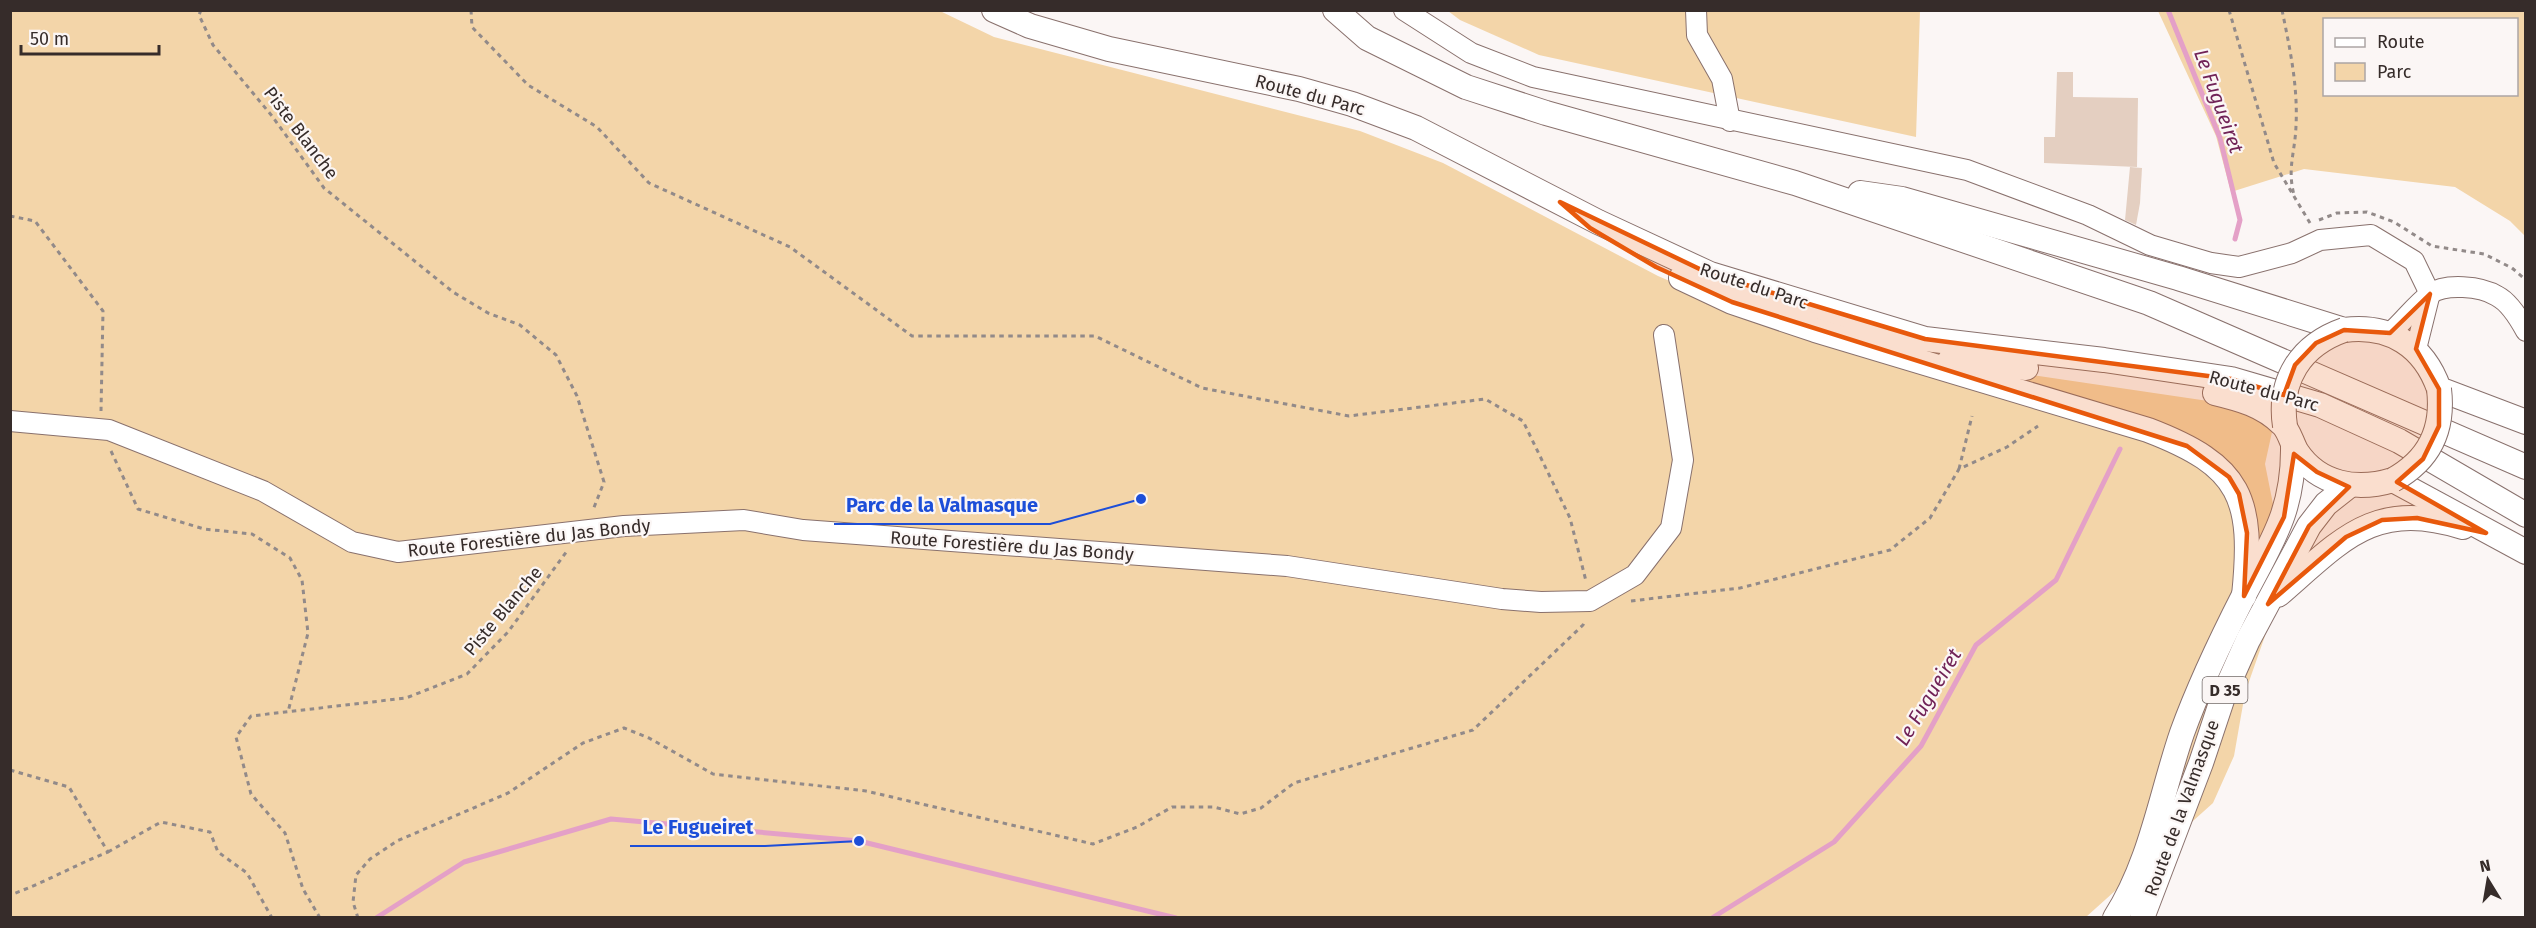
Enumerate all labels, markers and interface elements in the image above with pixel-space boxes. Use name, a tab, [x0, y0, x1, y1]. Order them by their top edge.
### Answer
scale bar	[21, 18, 159, 56]
legend	[2323, 18, 2518, 96]
text: 50 m	[30, 28, 69, 50]
text: Route	[2377, 31, 2425, 53]
water label: Le Fugueiret	[2189, 46, 2249, 157]
text: Parc	[2377, 61, 2412, 83]
street label: Route du Parc	[1253, 70, 1368, 120]
street label: Piste Blanche	[259, 82, 343, 184]
street label: Route du Parc	[1697, 258, 1811, 314]
street label: Route du Parc	[2207, 366, 2322, 416]
callout: Parc de la Valmasque	[834, 486, 1050, 524]
text: Parc de la Valmasque	[846, 493, 1038, 517]
street label: Route Forestière du Jas Bondy	[406, 514, 652, 562]
street label: Route Forestière du Jas Bondy	[890, 527, 1135, 565]
street label: Piste Blanche	[459, 562, 547, 660]
water label: Le Fugueiret	[1890, 643, 1967, 750]
road number: D 35	[2202, 677, 2248, 703]
street label: Route de la Valmasque	[2140, 717, 2224, 899]
callout: Le Fugueiret	[630, 808, 765, 846]
text: Le Fugueiret	[642, 815, 754, 839]
north arrow	[2458, 850, 2518, 910]
text: N	[2478, 855, 2492, 876]

